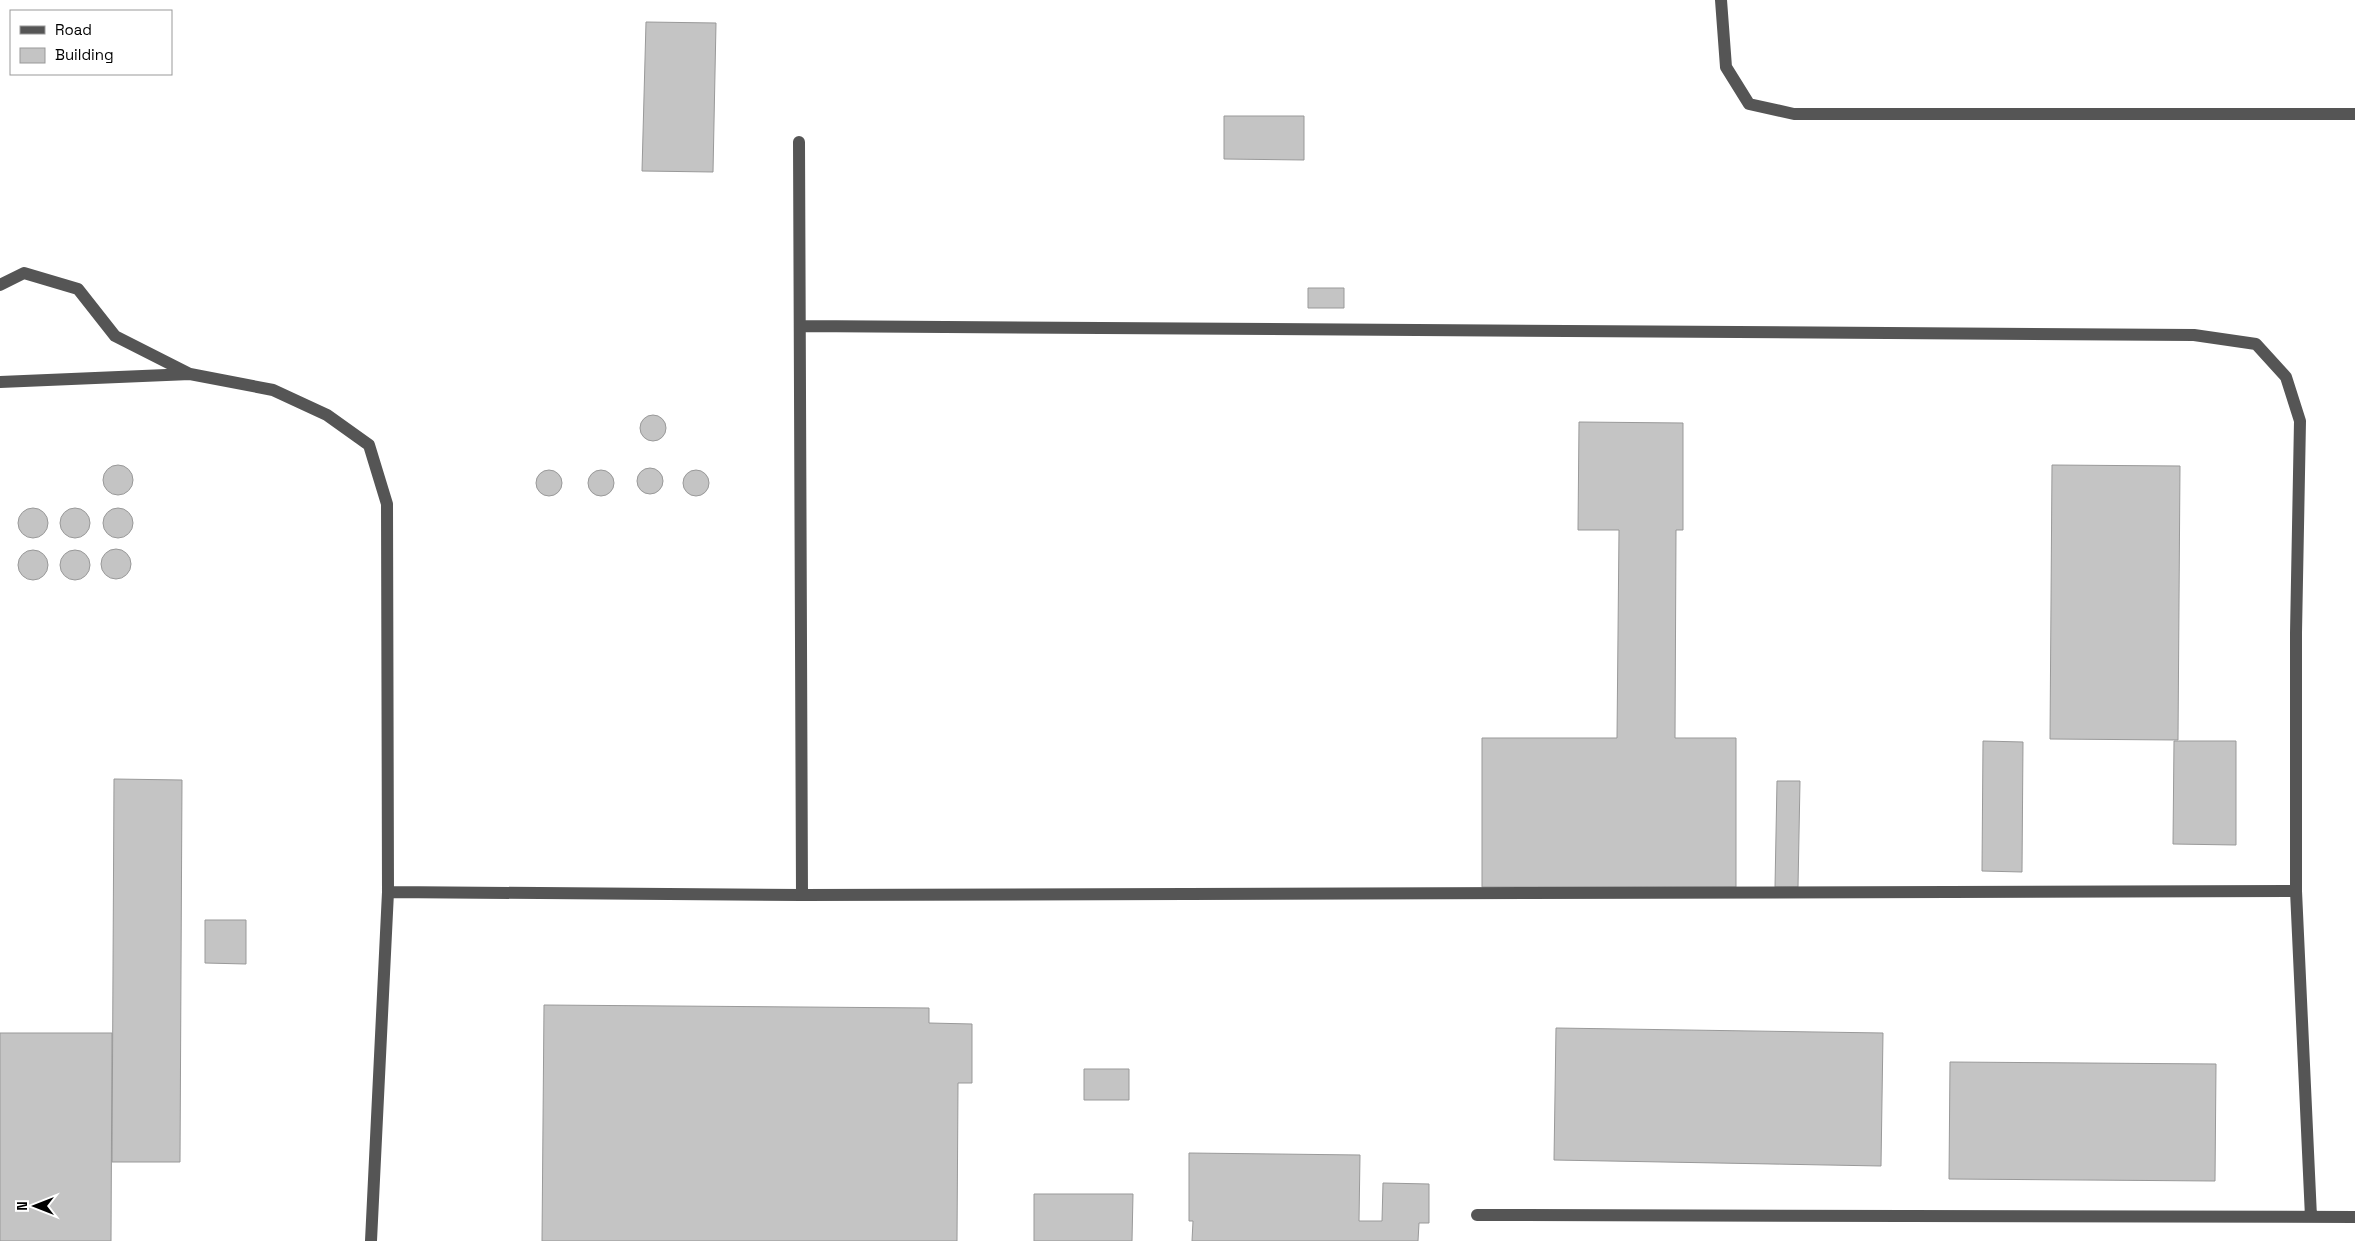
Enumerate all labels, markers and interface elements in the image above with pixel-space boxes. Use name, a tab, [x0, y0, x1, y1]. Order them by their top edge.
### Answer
legend	[10, 10, 172, 75]
text: Road	[55, 20, 92, 39]
text: Building	[55, 45, 114, 64]
north arrow	[10, 1181, 60, 1231]
text: N	[13, 1201, 31, 1211]

